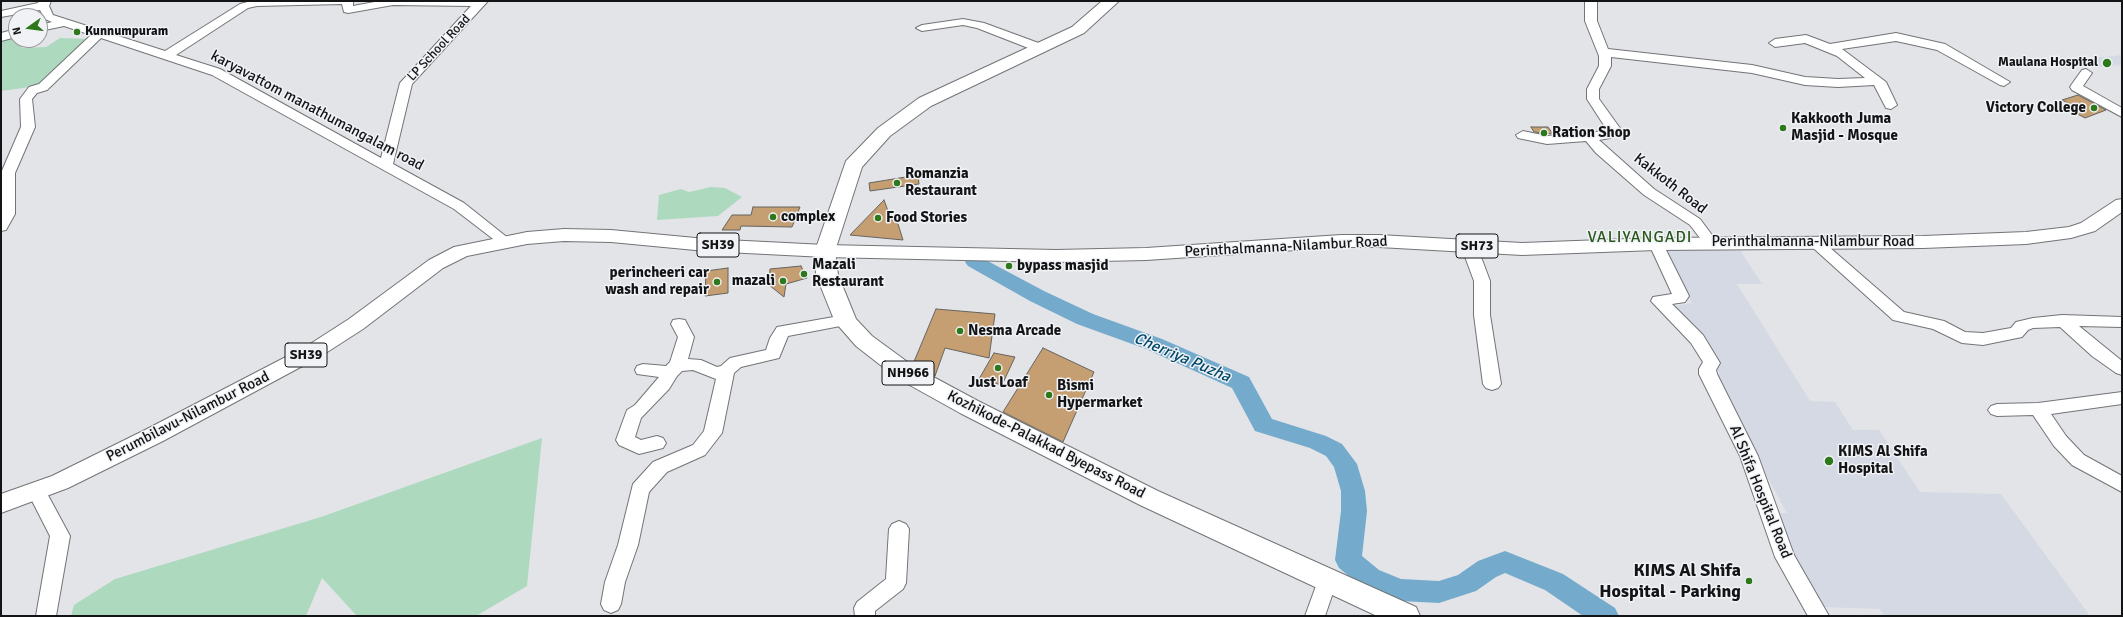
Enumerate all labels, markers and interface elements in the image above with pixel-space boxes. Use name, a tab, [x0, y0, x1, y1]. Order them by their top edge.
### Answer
north arrow	[8, 8, 48, 48]
street label: LP School Road	[404, 11, 474, 85]
place label: Kunnumpuram	[85, 24, 168, 40]
text: N	[10, 25, 24, 36]
marker: Kunnumpuram	[72, 27, 82, 37]
street label: karyavattom manathumangalam road	[207, 47, 427, 175]
place label: Maulana Hospital	[1998, 55, 2098, 71]
marker: Maulana Hospital	[2101, 57, 2113, 69]
place label: Victory College	[1986, 99, 2086, 117]
marker: Victory College	[2089, 103, 2099, 113]
place label: Kakkooth Juma Masjid - Mosque	[1791, 110, 1898, 145]
marker: Kakkooth Juma Masjid - Mosque	[1778, 123, 1788, 133]
place label: Ration Shop	[1552, 124, 1631, 142]
marker: Ration Shop	[1539, 128, 1549, 138]
street label: Kakkoth Road	[1630, 150, 1710, 218]
place label: Romanzia Restaurant	[905, 165, 977, 200]
marker: Romanzia Restaurant	[892, 178, 902, 188]
place label: complex	[781, 208, 835, 226]
place label: Food Stories	[886, 209, 967, 227]
marker: complex	[768, 212, 778, 222]
marker: Food Stories	[873, 213, 883, 223]
district label: VALIYANGADI	[1587, 228, 1693, 248]
road number: SH39	[697, 233, 739, 257]
street label: Perinthalmanna-Nilambur Road	[1184, 233, 1388, 261]
street label: Perinthalmanna-Nilambur Road	[1711, 233, 1915, 251]
road number: SH73	[1456, 234, 1498, 258]
place label: Mazali Restaurant	[812, 256, 884, 291]
place label: bypass masjid	[1017, 257, 1108, 275]
marker: bypass masjid	[1004, 261, 1014, 271]
place label: perincheeri car wash and repair	[605, 264, 709, 299]
marker: Mazali Restaurant	[799, 269, 809, 279]
place label: mazali	[732, 272, 775, 290]
marker: mazali	[778, 276, 788, 286]
marker: perincheeri car wash and repair	[712, 277, 722, 287]
place label: Nesma Arcade	[968, 322, 1061, 340]
marker: Nesma Arcade	[955, 326, 965, 336]
water label: Cherriya Puzha	[1131, 329, 1233, 387]
road number: SH39	[285, 343, 327, 367]
road number: NH966	[882, 361, 934, 385]
marker: Just Loaf	[993, 363, 1003, 373]
street label: Perumbilavu-Nilambur Road	[103, 368, 273, 466]
place label: Just Loaf	[968, 374, 1028, 392]
place label: Bismi Hypermarket	[1057, 377, 1143, 412]
street label: Kozhikode-Palakkad Byepass Road	[944, 387, 1148, 503]
marker: Bismi Hypermarket	[1044, 390, 1054, 400]
street label: Al Shifa Hospital Road	[1725, 423, 1795, 561]
place label: KIMS Al Shifa Hospital	[1838, 443, 1928, 478]
marker: KIMS Al Shifa Hospital	[1823, 455, 1835, 467]
place label: KIMS Al Shifa Hospital - Parking	[1599, 560, 1741, 602]
marker: KIMS Al Shifa Hospital - Parking	[1744, 576, 1754, 586]

